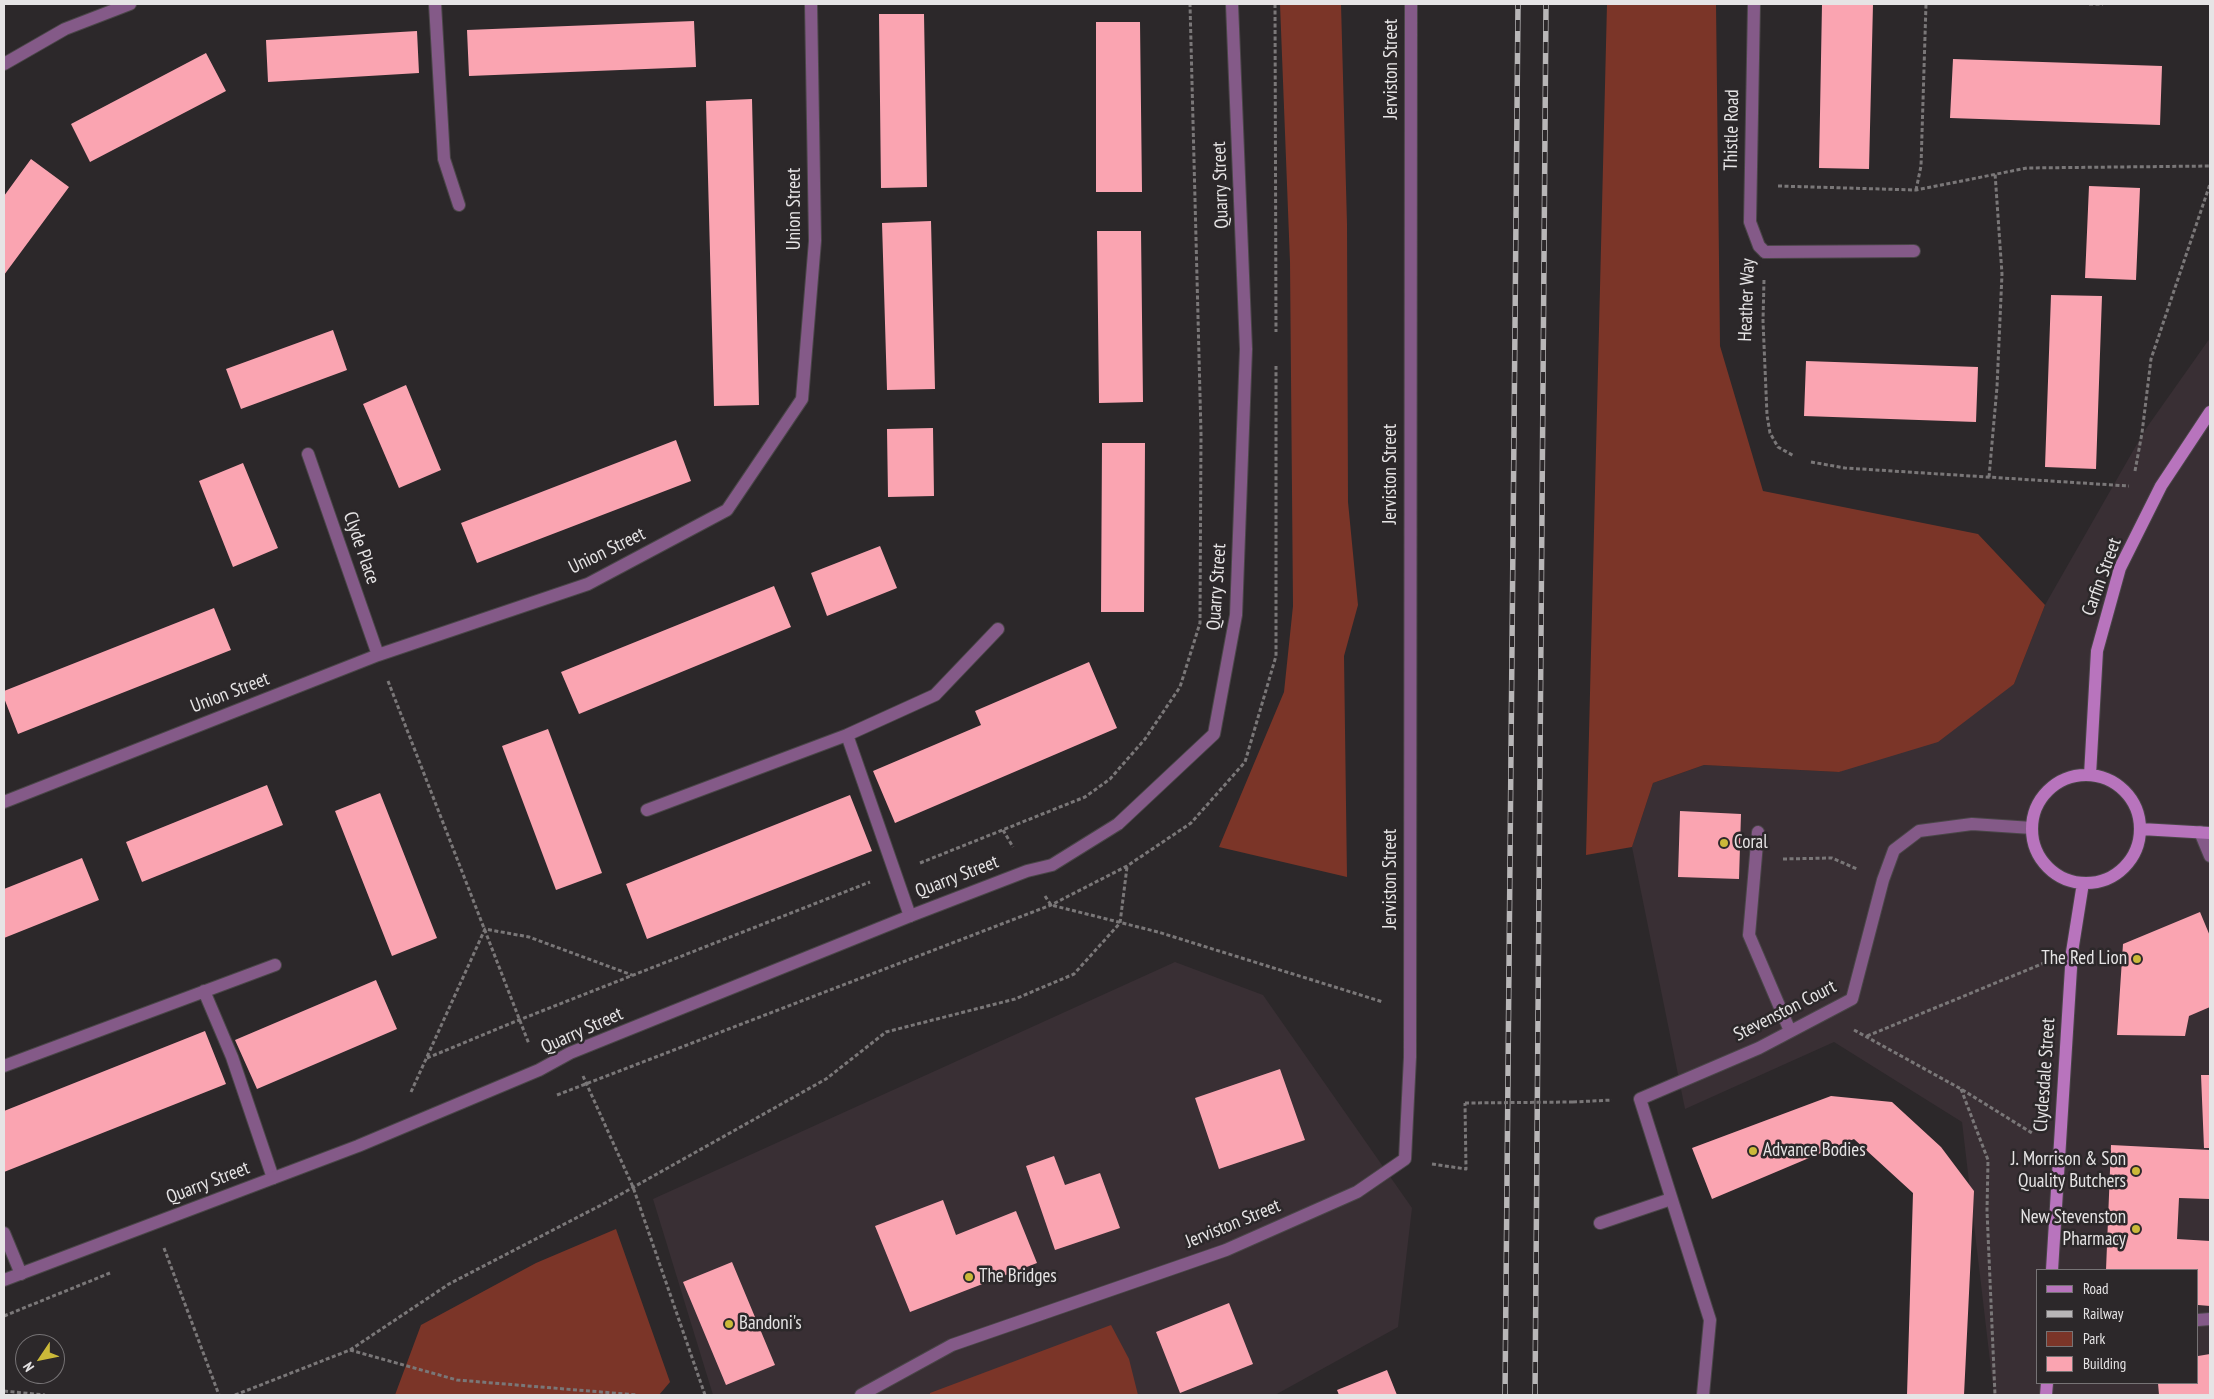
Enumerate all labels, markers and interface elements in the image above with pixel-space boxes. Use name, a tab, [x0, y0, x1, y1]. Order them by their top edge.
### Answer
street label: Jerviston Street	[1381, 19, 1403, 119]
street label: Thistle Road	[1720, 89, 1744, 171]
street label: Quarry Street	[1208, 141, 1234, 229]
street label: Union Street	[784, 168, 806, 250]
street label: Heather Way	[1734, 258, 1760, 342]
street label: Jerviston Street	[1380, 424, 1402, 524]
street label: Clyde Place	[338, 509, 384, 587]
street label: Union Street	[565, 523, 649, 579]
street label: Carfin Street	[2077, 535, 2127, 619]
street label: Quarry Street	[1203, 543, 1231, 631]
street label: Union Street	[188, 668, 272, 718]
street label: Jerviston Street	[1380, 829, 1402, 929]
place label: Coral	[1734, 832, 1768, 854]
marker: Coral	[1718, 837, 1730, 849]
street label: Quarry Street	[912, 851, 1002, 903]
place label: The Red Lion	[2041, 948, 2127, 970]
marker: The Red Lion	[2131, 953, 2143, 965]
street label: Stevenston Court	[1730, 975, 1840, 1047]
street label: Quarry Street	[538, 1003, 626, 1059]
street label: Clydesdale Street	[2030, 1017, 2060, 1133]
place label: Advance Bodies	[1763, 1140, 1866, 1162]
marker: Advance Bodies	[1747, 1145, 1759, 1157]
place label: J. Morrison & Son Quality Butchers	[2011, 1149, 2126, 1193]
street label: Quarry Street	[163, 1157, 253, 1209]
marker: J. Morrison & Son Quality Butchers	[2130, 1165, 2142, 1177]
street label: Jerviston Street	[1182, 1195, 1284, 1253]
place label: New Stevenston Pharmacy	[2021, 1207, 2126, 1251]
marker: New Stevenston Pharmacy	[2130, 1223, 2142, 1235]
place label: The Bridges	[979, 1266, 1057, 1288]
legend	[2036, 1269, 2199, 1384]
marker: The Bridges	[963, 1271, 975, 1283]
text: Road	[2083, 1279, 2109, 1298]
text: Railway	[2083, 1304, 2123, 1323]
place label: Bandoni's	[739, 1313, 802, 1335]
marker: Bandoni's	[723, 1318, 735, 1330]
text: Park	[2083, 1329, 2105, 1348]
north arrow	[15, 1334, 65, 1384]
text: Building	[2083, 1354, 2126, 1373]
text: N	[19, 1359, 38, 1375]

